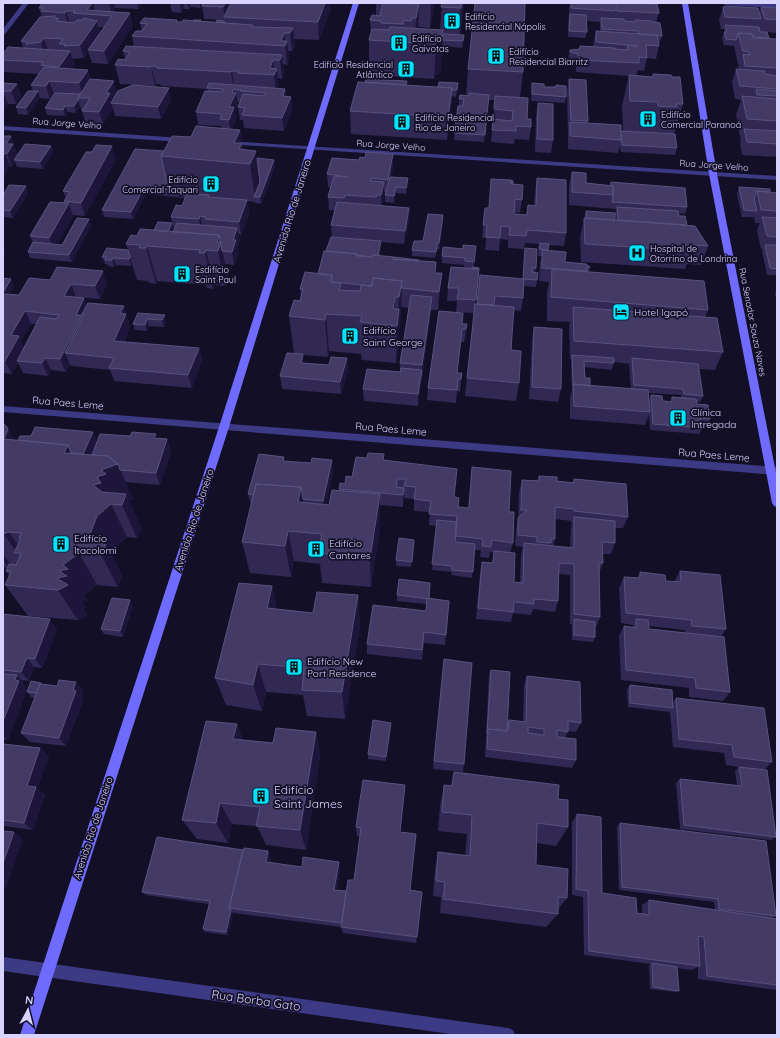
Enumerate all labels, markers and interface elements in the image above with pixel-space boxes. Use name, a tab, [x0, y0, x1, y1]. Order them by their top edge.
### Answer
building icon: Edifício Residencial Nápolis	[442, 11, 462, 31]
place label: Edifício Residencial Nápolis	[465, 11, 546, 32]
building icon: Edifício Gaivotas	[389, 33, 409, 53]
place label: Edifício Gaivotas	[412, 33, 449, 54]
building icon: Edifício Residencial Biarritz	[486, 46, 506, 66]
place label: Edifício Residencial Biarritz	[509, 46, 588, 67]
place label: Edifício Residencial Atlântico	[314, 59, 393, 80]
building icon: Edifício Residencial Atlântico	[396, 59, 416, 79]
building icon: Edifício Comercial Paranoá	[638, 109, 658, 129]
place label: Edifício Comercial Paranoá	[661, 109, 741, 130]
building icon: Edifício Residencial Rio de Janeiro	[392, 112, 412, 132]
place label: Edifício Residencial Rio de Janeiro	[415, 112, 494, 133]
street label: Rua Jorge Velho	[32, 115, 102, 131]
street label: Rua Jorge Velho	[356, 137, 426, 153]
street label: Rua Jorge Velho	[679, 157, 749, 173]
street label: Avenida Rio de Janeiro	[270, 158, 314, 264]
place label: Edifício Comercial Taquari	[122, 174, 198, 195]
building icon: Edifício Comercial Taquari	[201, 174, 221, 194]
hospital icon: Hospital de Otorrino de Londrina	[627, 243, 647, 263]
place label: Hospital de Otorrino de Londrina	[650, 243, 737, 264]
building icon: Esdifício Saint Paul	[172, 264, 192, 284]
place label: Esdifício Saint Paul	[195, 264, 236, 285]
street label: Rua Senador Souza Naves	[737, 267, 769, 377]
hotel icon: Hotel Igapó	[611, 302, 631, 322]
place label: Hotel Igapó	[634, 306, 688, 319]
place label: Edifício Saint George	[363, 324, 423, 349]
building icon: Edifício Saint George	[340, 326, 360, 346]
street label: Rua Paes Leme	[32, 393, 105, 413]
place label: Clínica Intregada	[691, 406, 736, 431]
building icon: Clínica Intregada	[668, 408, 688, 428]
street label: Rua Paes Leme	[355, 419, 428, 439]
street label: Rua Paes Leme	[678, 445, 751, 465]
street label: Avenida Rio de Janeiro	[171, 467, 217, 573]
place label: Edifício Itacolomi	[74, 532, 117, 557]
building icon: Edifício Itacolomi	[51, 534, 71, 554]
place label: Edifício Cantares	[329, 537, 371, 562]
building icon: Edifício Cantares	[306, 539, 326, 559]
place label: Edifício New Port Residence	[307, 655, 377, 680]
building icon: Edifício New Port Residence	[284, 657, 304, 677]
street label: Avenida Rio de Janeiro	[70, 775, 116, 881]
place label: Edifício Saint James	[274, 782, 343, 811]
building icon: Edifício Saint James	[251, 786, 271, 806]
street label: Rua Borba Gato	[210, 986, 302, 1014]
north arrow	[8, 990, 48, 1030]
text: N	[24, 993, 34, 1008]

